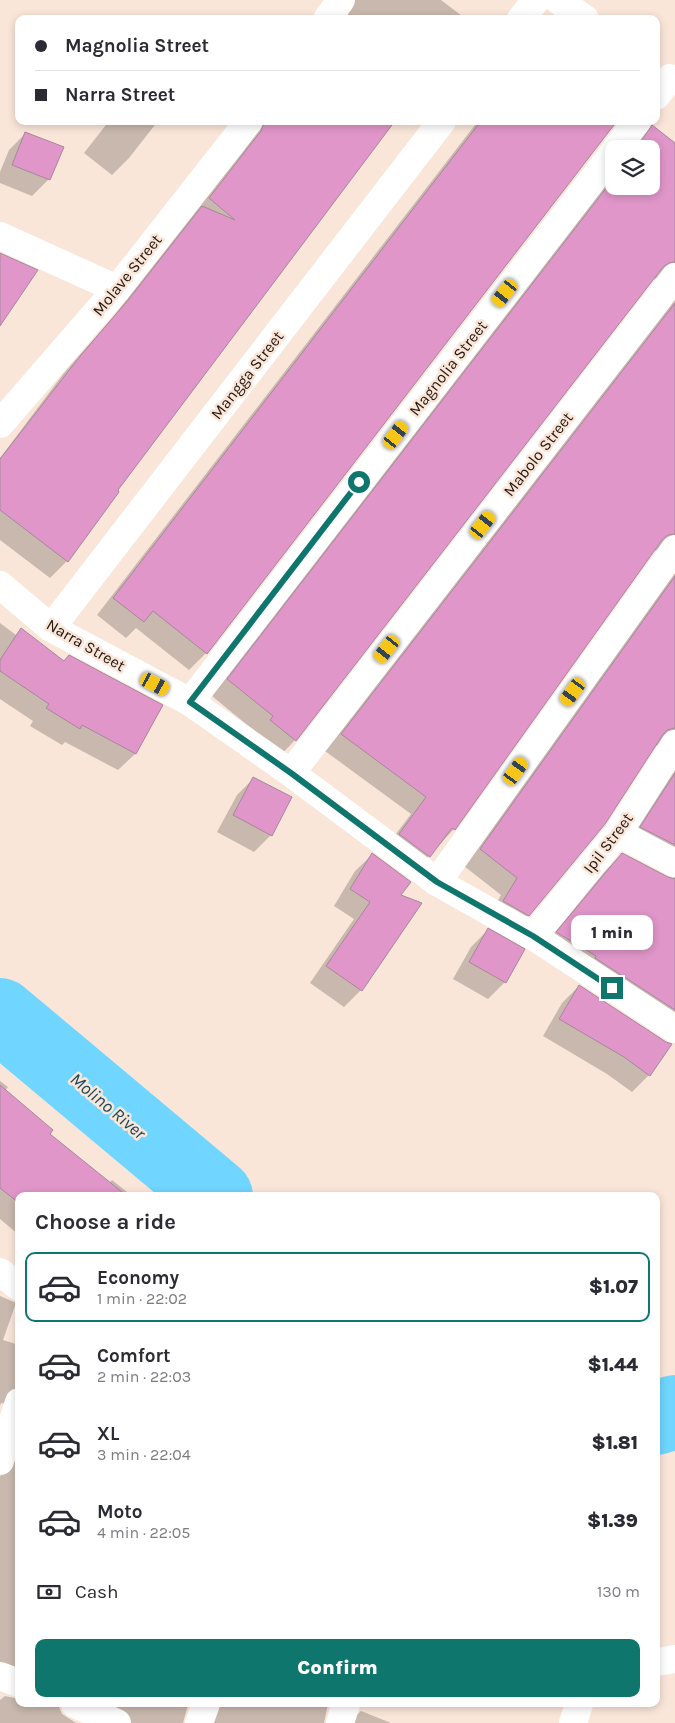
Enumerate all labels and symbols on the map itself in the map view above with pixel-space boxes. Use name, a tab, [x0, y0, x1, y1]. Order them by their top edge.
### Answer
street label: Molave Street	[88, 230, 166, 320]
car	[489, 277, 520, 309]
street label: Magnolia Street	[405, 317, 491, 419]
street label: Mangga Street	[207, 327, 287, 423]
street label: Mabolo Street	[499, 408, 577, 500]
car	[380, 419, 411, 451]
route start	[348, 471, 370, 493]
car	[467, 509, 498, 541]
street label: Narra Street	[43, 615, 129, 675]
car	[371, 633, 402, 665]
car	[138, 670, 171, 698]
car	[558, 675, 587, 709]
car	[501, 754, 530, 788]
street label: Ipil Street	[579, 809, 637, 877]
callout: 1 min	[571, 916, 653, 950]
route end	[601, 977, 623, 999]
water label: Molino River	[66, 1068, 151, 1144]

